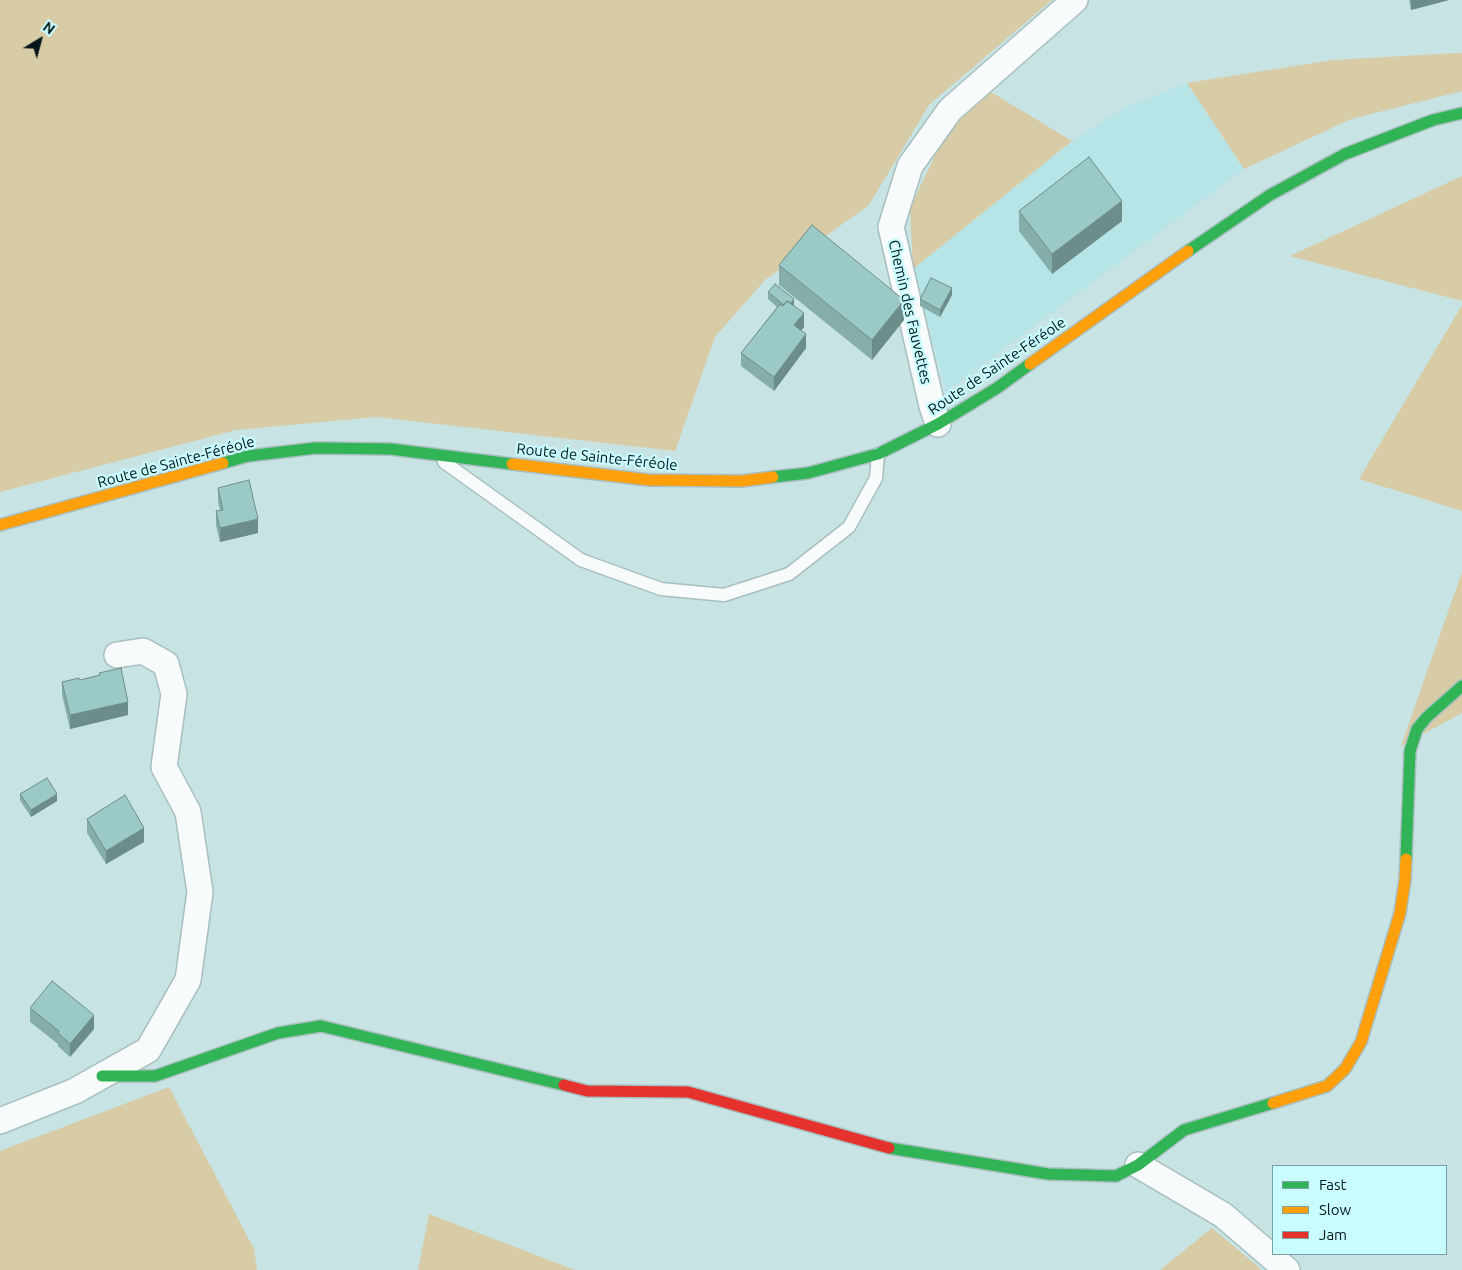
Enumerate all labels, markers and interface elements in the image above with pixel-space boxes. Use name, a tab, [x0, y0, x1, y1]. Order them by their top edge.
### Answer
north arrow	[15, 15, 65, 65]
text: N	[40, 18, 58, 38]
street label: Chemin des Fauvettes	[885, 238, 935, 386]
street label: Route de Sainte-Féréole	[925, 313, 1069, 419]
street label: Route de Sainte-Féréole	[95, 432, 257, 492]
street label: Route de Sainte-Féréole	[515, 440, 679, 474]
legend	[1272, 1165, 1447, 1255]
text: Fast	[1319, 1176, 1346, 1193]
text: Slow	[1319, 1201, 1351, 1218]
text: Jam	[1319, 1226, 1347, 1243]

